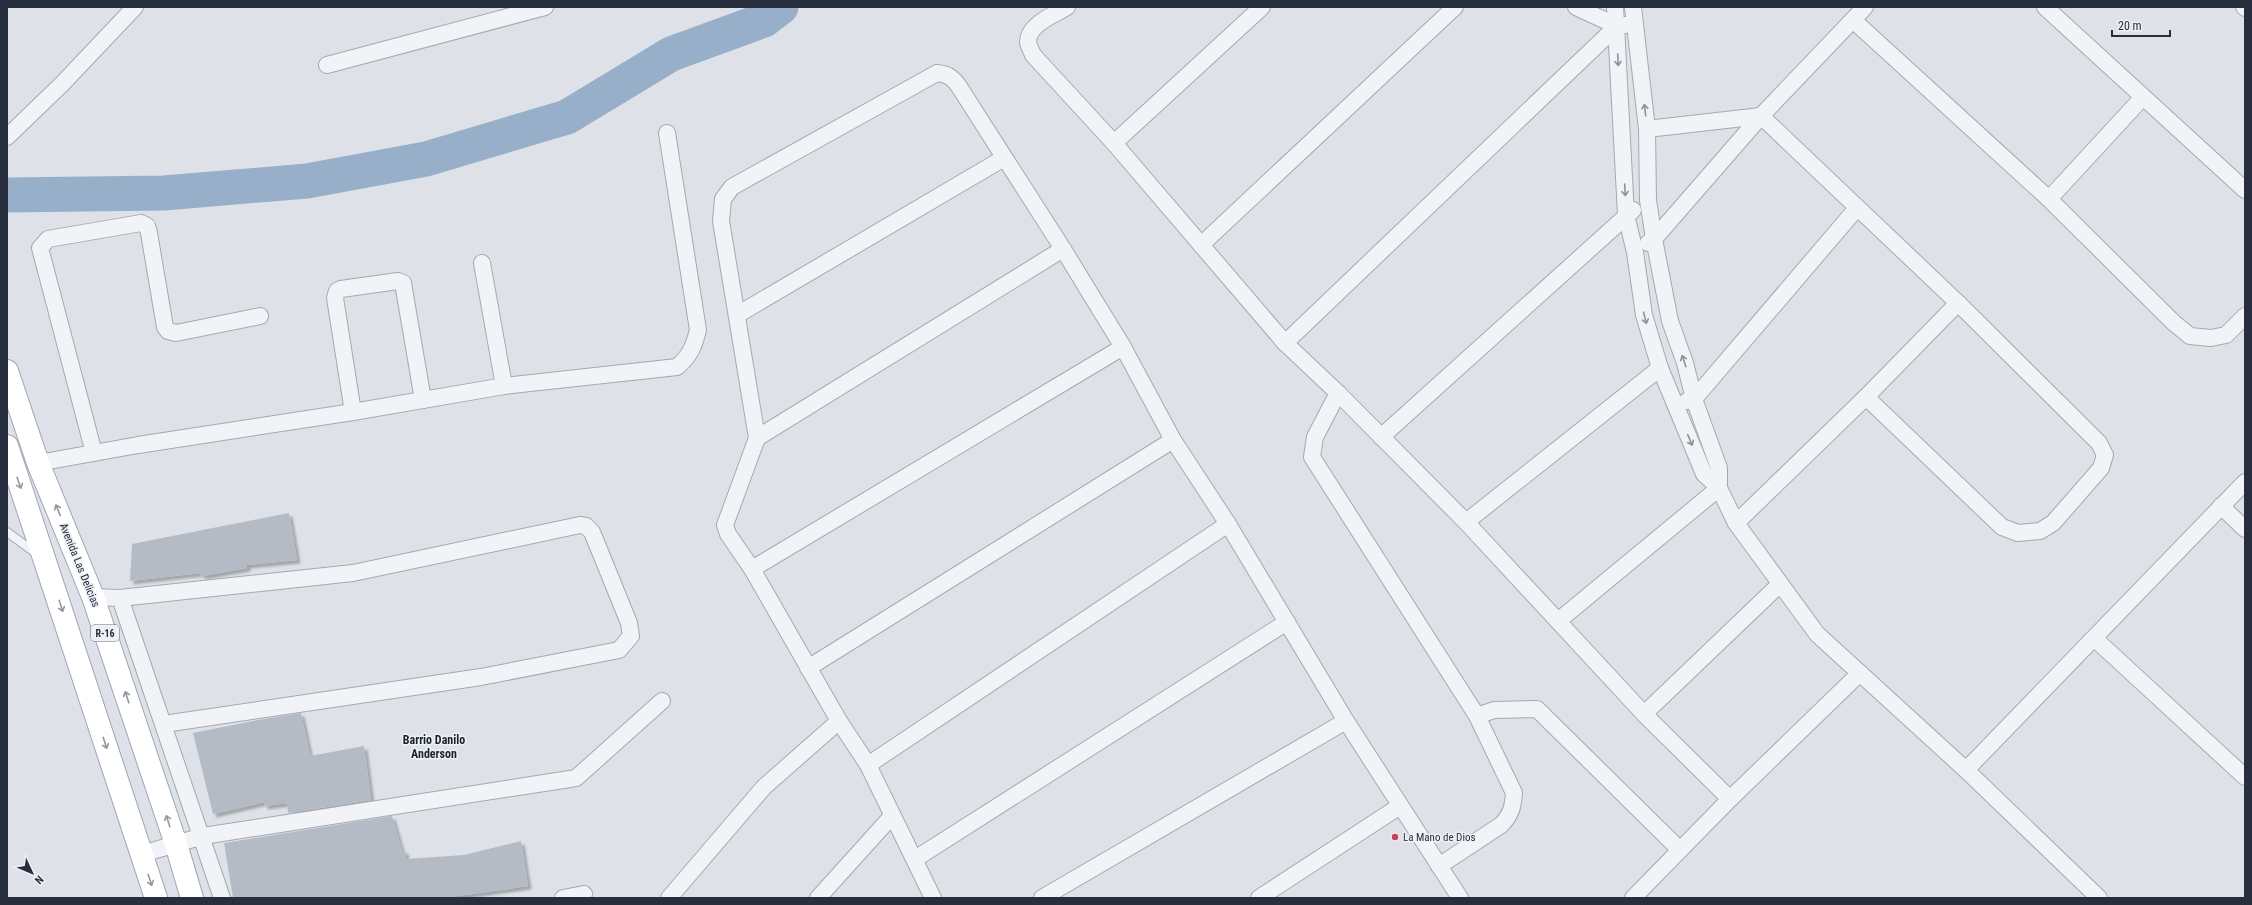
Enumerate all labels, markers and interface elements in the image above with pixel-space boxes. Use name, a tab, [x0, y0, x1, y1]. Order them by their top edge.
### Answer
scale bar	[2112, 12, 2170, 38]
text: 20 m	[2118, 19, 2142, 33]
one-way arrow	[1615, 53, 1622, 66]
one-way arrow	[1641, 104, 1649, 117]
one-way arrow	[1621, 183, 1628, 196]
one-way arrow	[1642, 311, 1649, 324]
one-way arrow	[1680, 356, 1688, 368]
one-way arrow	[1686, 433, 1694, 445]
one-way arrow	[16, 476, 24, 488]
one-way arrow	[53, 504, 61, 516]
street label: Avenida Las Delicias	[57, 521, 102, 609]
one-way arrow	[57, 599, 65, 611]
road number: R-16	[91, 625, 119, 641]
one-way arrow	[123, 691, 130, 704]
district label: Barrio Danilo Anderson	[403, 733, 465, 761]
one-way arrow	[102, 736, 110, 748]
one-way arrow	[164, 814, 171, 827]
place label: La Mano de Dios	[1403, 831, 1475, 844]
marker: La Mano de Dios	[1390, 832, 1400, 842]
north arrow	[12, 853, 52, 893]
text: N	[32, 873, 46, 887]
one-way arrow	[147, 873, 154, 886]

